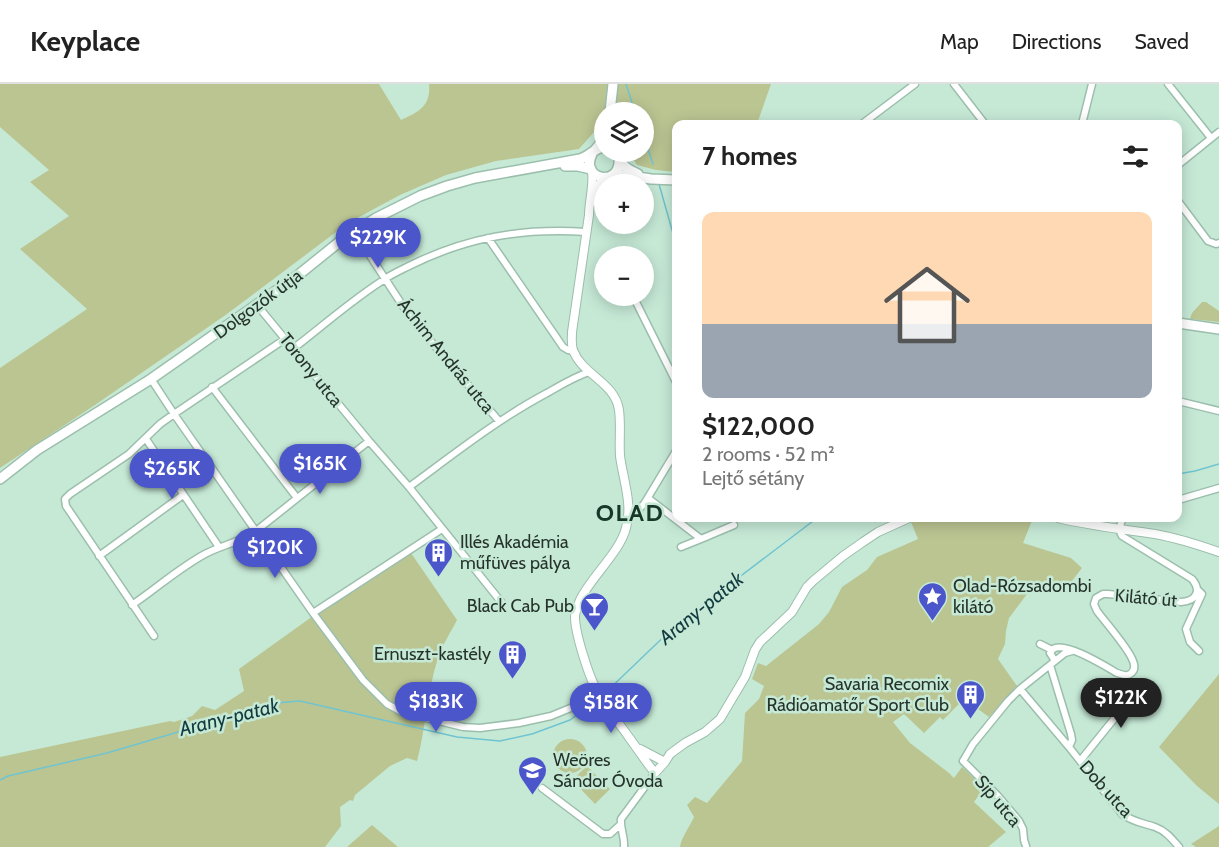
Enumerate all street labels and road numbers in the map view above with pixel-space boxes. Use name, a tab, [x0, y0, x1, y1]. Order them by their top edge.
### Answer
street label: Dolgozók útja	[209, 264, 307, 343]
street label: Áchim András utca	[393, 294, 499, 418]
street label: Torony utca	[275, 329, 348, 412]
street label: Kilátó út	[1114, 584, 1178, 612]
street label: Dob utca	[1075, 756, 1138, 822]
street label: Síp utca	[970, 771, 1026, 832]

